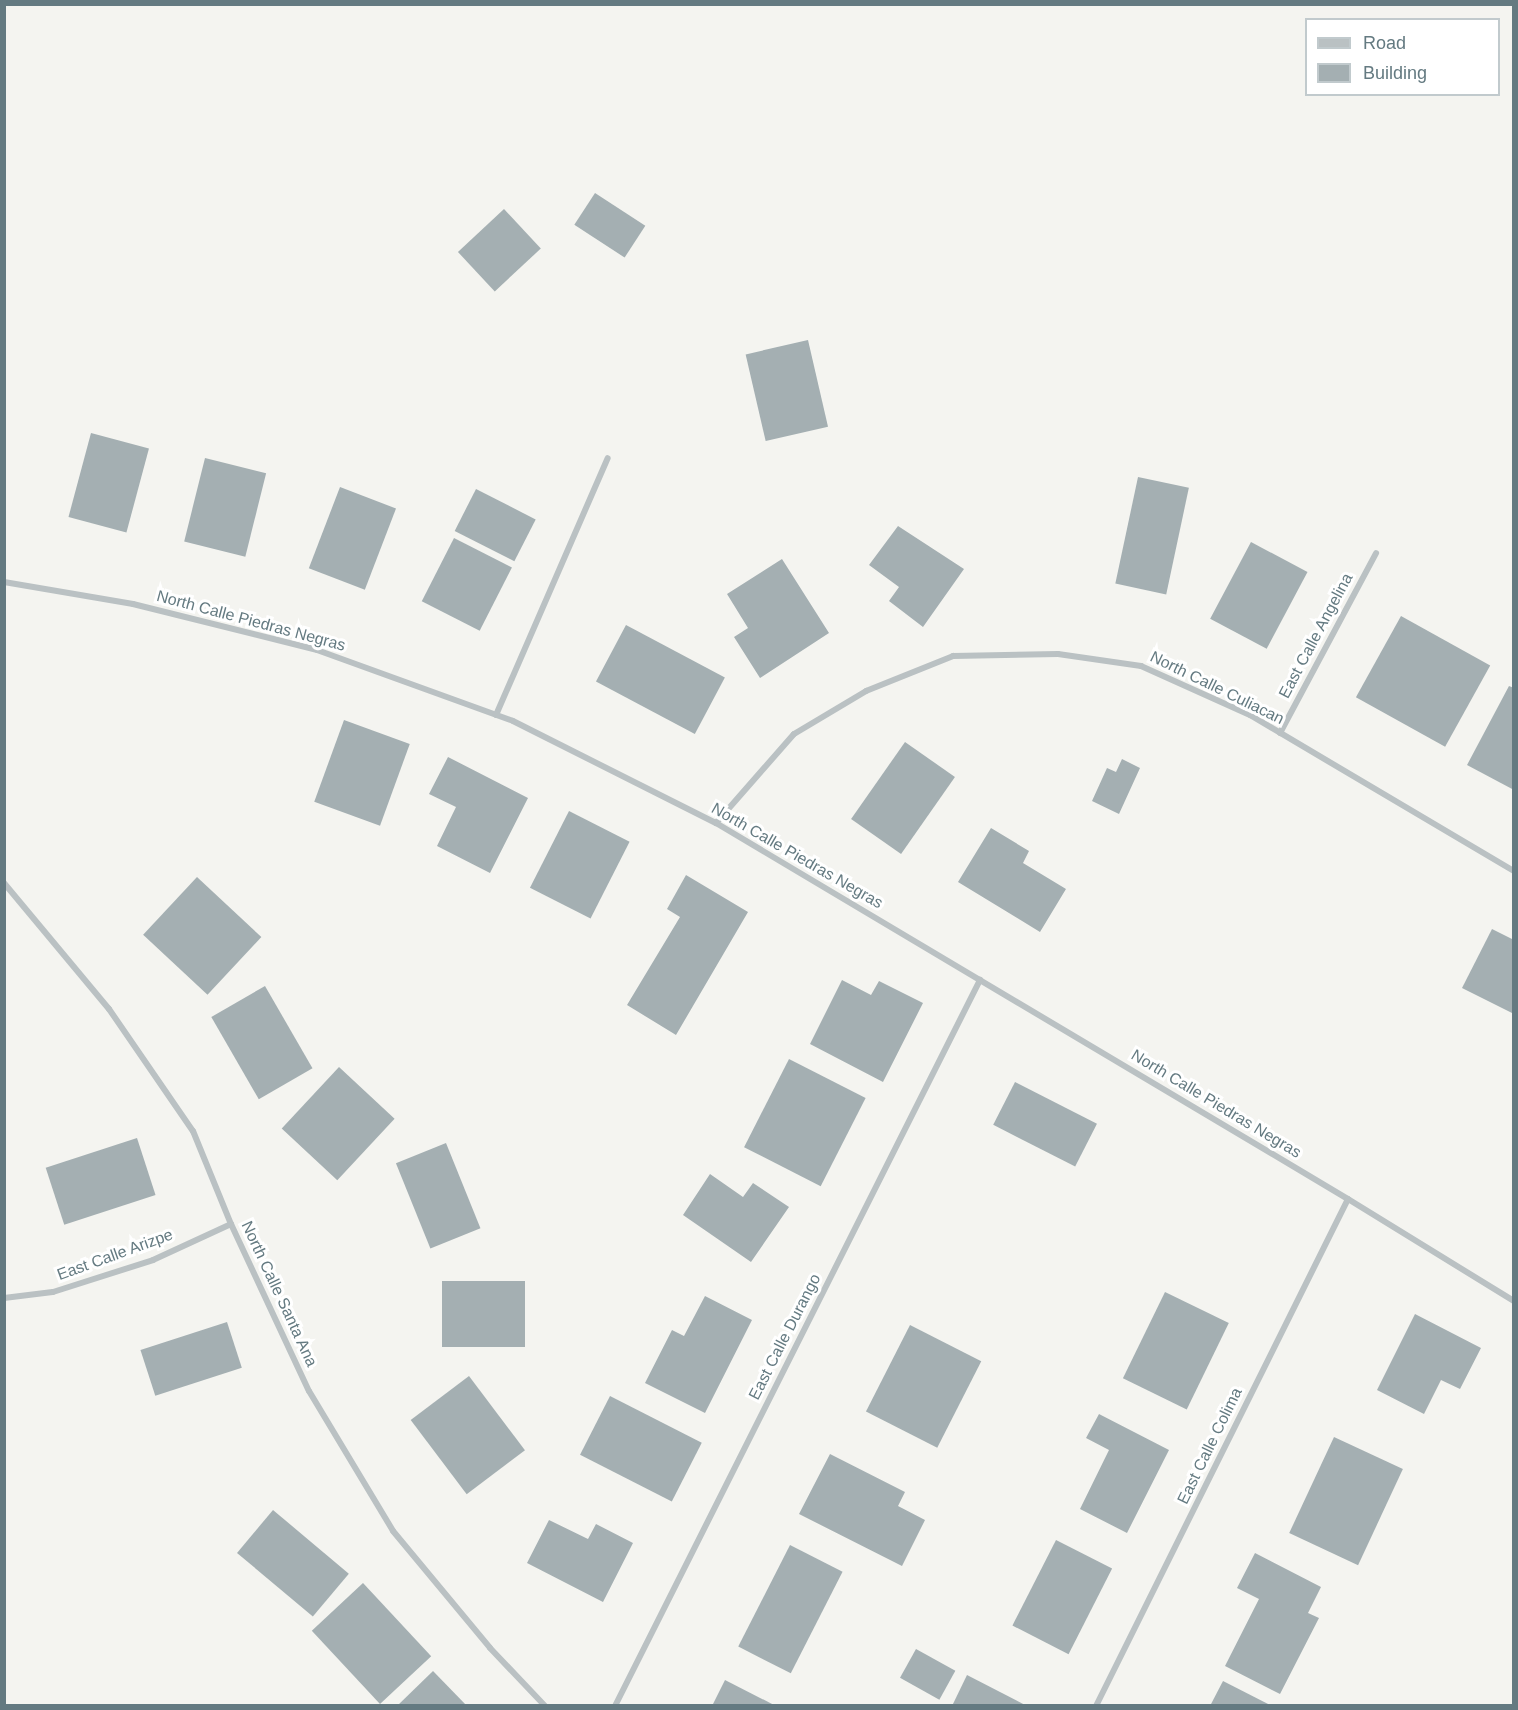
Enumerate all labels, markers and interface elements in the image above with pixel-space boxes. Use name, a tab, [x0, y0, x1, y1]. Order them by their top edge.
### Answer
legend	[1305, 18, 1500, 96]
text: Road	[1363, 33, 1406, 53]
text: Building	[1363, 63, 1427, 83]
street label: East Calle Angelina	[1275, 570, 1357, 702]
street label: North Calle Piedras Negras	[154, 587, 348, 655]
street label: North Calle Culiacan	[1147, 647, 1287, 729]
street label: North Calle Piedras Negras	[708, 799, 886, 913]
street label: North Calle Piedras Negras	[1128, 1046, 1304, 1162]
street label: North Calle Santa Ana	[237, 1218, 321, 1370]
street label: East Calle Arizpe	[54, 1225, 176, 1285]
street label: East Calle Durango	[745, 1271, 825, 1403]
street label: East Calle Colima	[1174, 1385, 1246, 1507]

